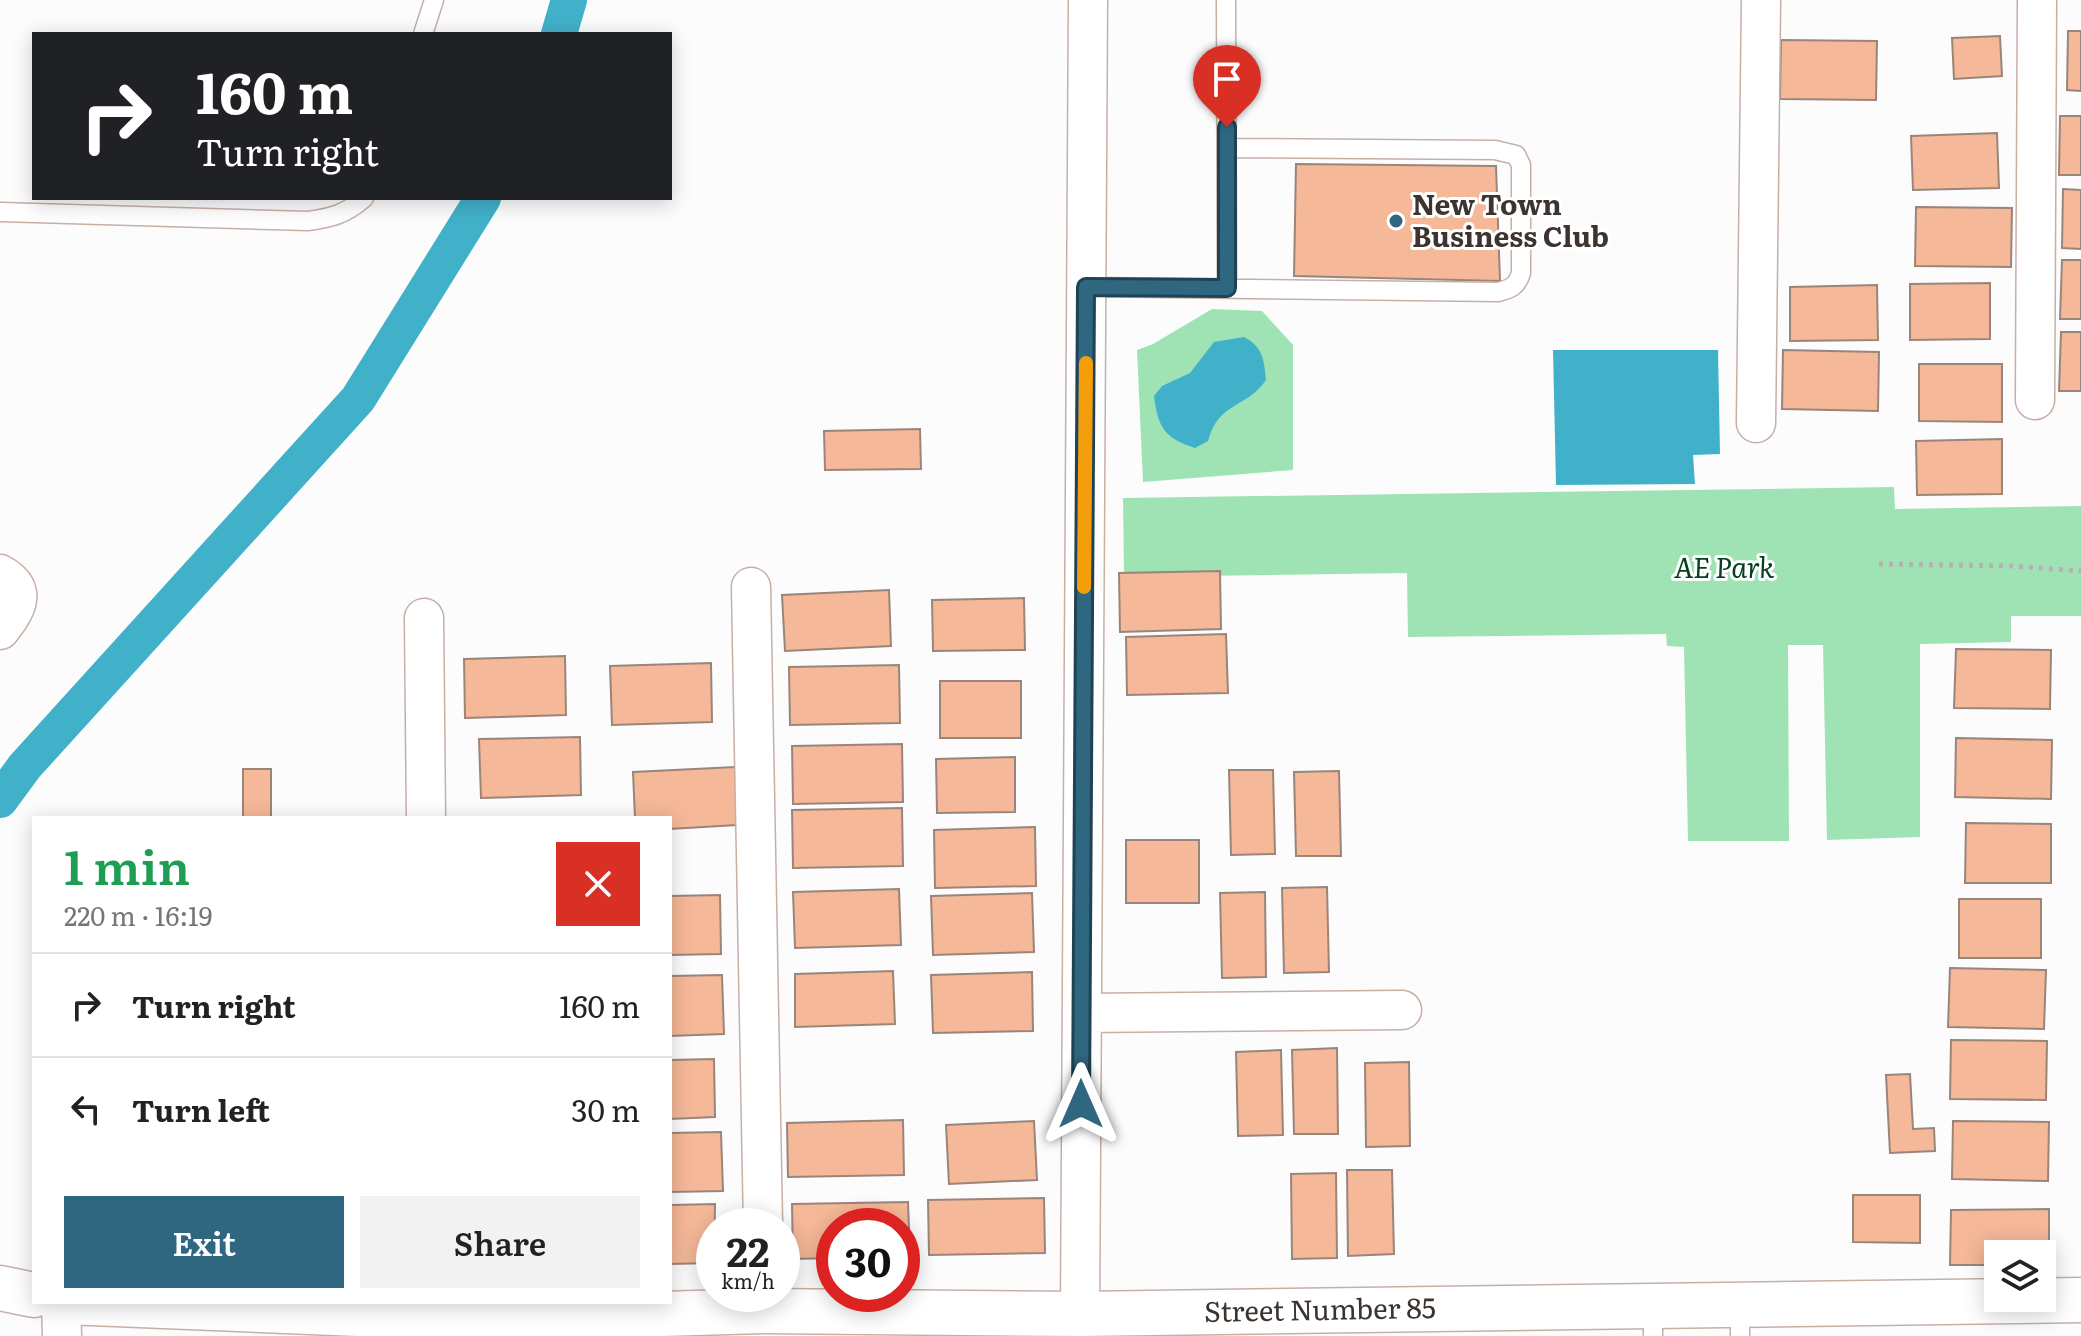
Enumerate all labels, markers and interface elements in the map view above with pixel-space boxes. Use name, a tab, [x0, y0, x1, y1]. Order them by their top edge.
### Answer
pin	[1193, 45, 1261, 127]
text: 160 m	[196, 48, 353, 131]
icon: arrive	[1205, 57, 1249, 101]
icon: right	[64, 64, 168, 168]
text: Turn right	[196, 124, 379, 177]
place label: New Town Business Club	[1412, 182, 1609, 256]
marker: New Town Business Club	[1387, 212, 1405, 230]
park label: AE Park	[1674, 545, 1775, 587]
text: 1 min	[64, 829, 190, 900]
button: close	[556, 842, 640, 926]
text: 220 m · 16:19	[64, 895, 212, 934]
icon: right	[64, 983, 108, 1027]
text: Turn right	[132, 983, 296, 1027]
text: 160 m	[559, 983, 640, 1027]
position arrow	[1039, 1062, 1123, 1146]
icon: left	[64, 1087, 108, 1131]
text: Turn left	[132, 1087, 270, 1131]
text: 30 m	[571, 1087, 640, 1131]
button: Exit	[64, 1196, 344, 1288]
button: Share	[360, 1196, 640, 1288]
speed limit sign: 30	[816, 1208, 920, 1312]
text: 22	[727, 1220, 769, 1279]
map controls	[1984, 1240, 2056, 1312]
button: layers	[1984, 1240, 2056, 1312]
text: km/h	[721, 1265, 775, 1295]
street label: Street Number 85	[1204, 1285, 1436, 1331]

